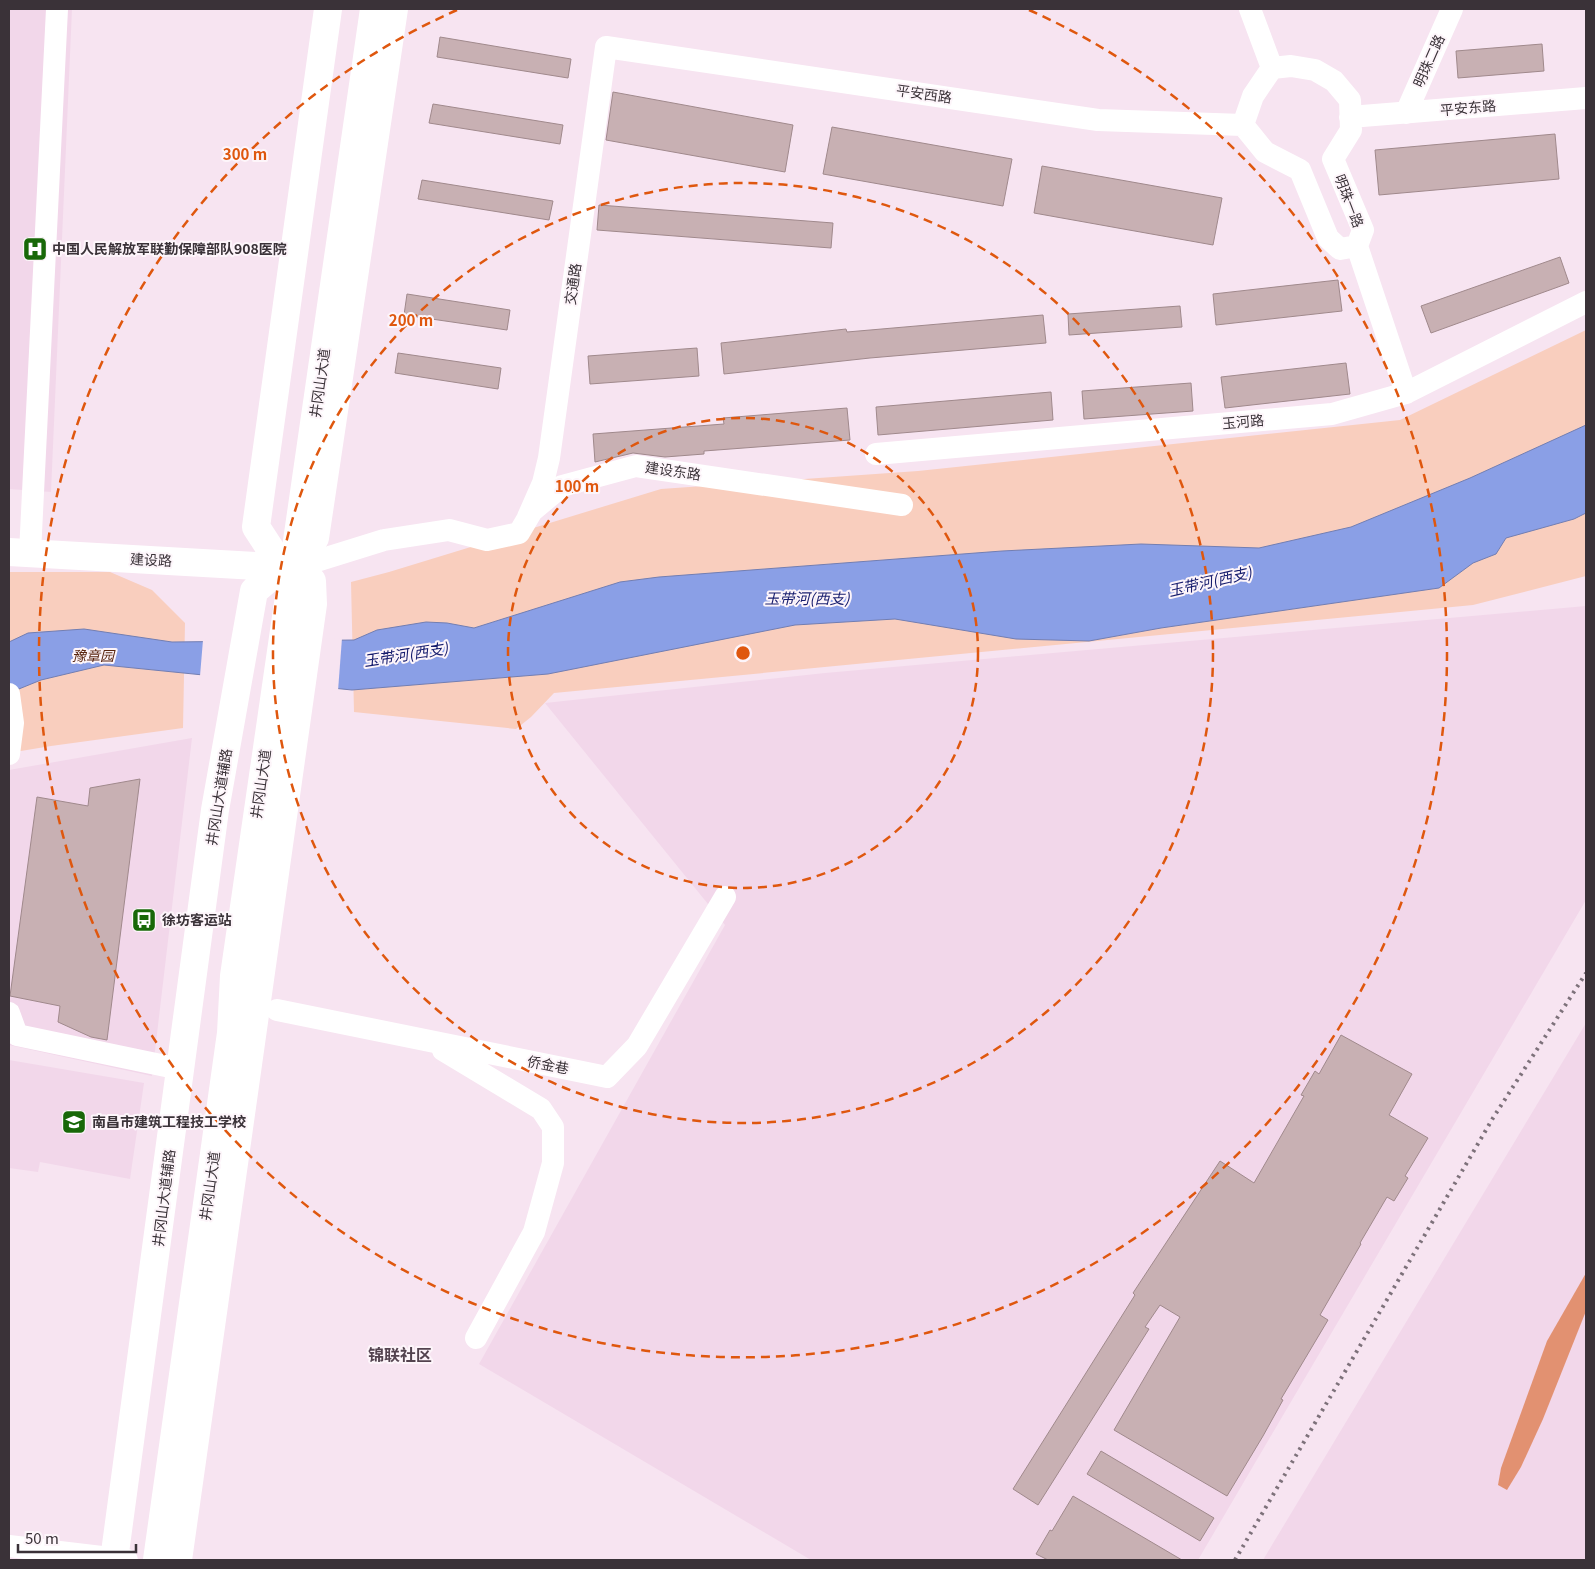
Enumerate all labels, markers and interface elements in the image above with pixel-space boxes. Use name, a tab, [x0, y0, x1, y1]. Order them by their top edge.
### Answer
street label: 明珠二路	[1408, 31, 1449, 90]
street label: 平安西路	[895, 79, 953, 107]
street label: 平安东路	[1439, 95, 1497, 119]
text: 300 m	[223, 143, 267, 164]
street label: 明珠一路	[1331, 171, 1369, 230]
hospital icon: 中国人民解放军联勤保障部队908医院	[22, 236, 48, 262]
place label: 中国人民解放军联勤保障部队908医院	[52, 238, 287, 258]
street label: 交通路	[559, 262, 585, 306]
text: 200 m	[389, 309, 433, 330]
street label: 井冈山大道	[304, 347, 334, 419]
street label: 玉河路	[1221, 409, 1265, 433]
street label: 建设东路	[644, 456, 702, 484]
text: 100 m	[555, 475, 599, 496]
street label: 建设路	[130, 548, 173, 570]
water label: 玉带河(西支)	[1166, 561, 1254, 600]
water label: 玉带河(西支)	[764, 587, 851, 608]
water label: 玉带河(西支)	[362, 636, 450, 671]
centre of rings	[734, 644, 752, 662]
park label: 豫章园	[72, 645, 116, 665]
street label: 井冈山大道辅路	[200, 747, 236, 847]
street label: 井冈山大道	[245, 748, 275, 820]
bus stop icon: 徐坊客运站	[131, 907, 157, 933]
place label: 徐坊客运站	[162, 909, 232, 929]
street label: 侨金巷	[526, 1050, 571, 1078]
school or university icon: 南昌市建筑工程技工学校	[61, 1109, 87, 1135]
place label: 南昌市建筑工程技工学校	[92, 1111, 246, 1131]
street label: 井冈山大道辅路	[147, 1148, 179, 1248]
street label: 井冈山大道	[194, 1150, 224, 1222]
district label: 锦联社区	[368, 1342, 432, 1366]
scale bar	[18, 1522, 135, 1554]
text: 50 m	[25, 1527, 59, 1548]

